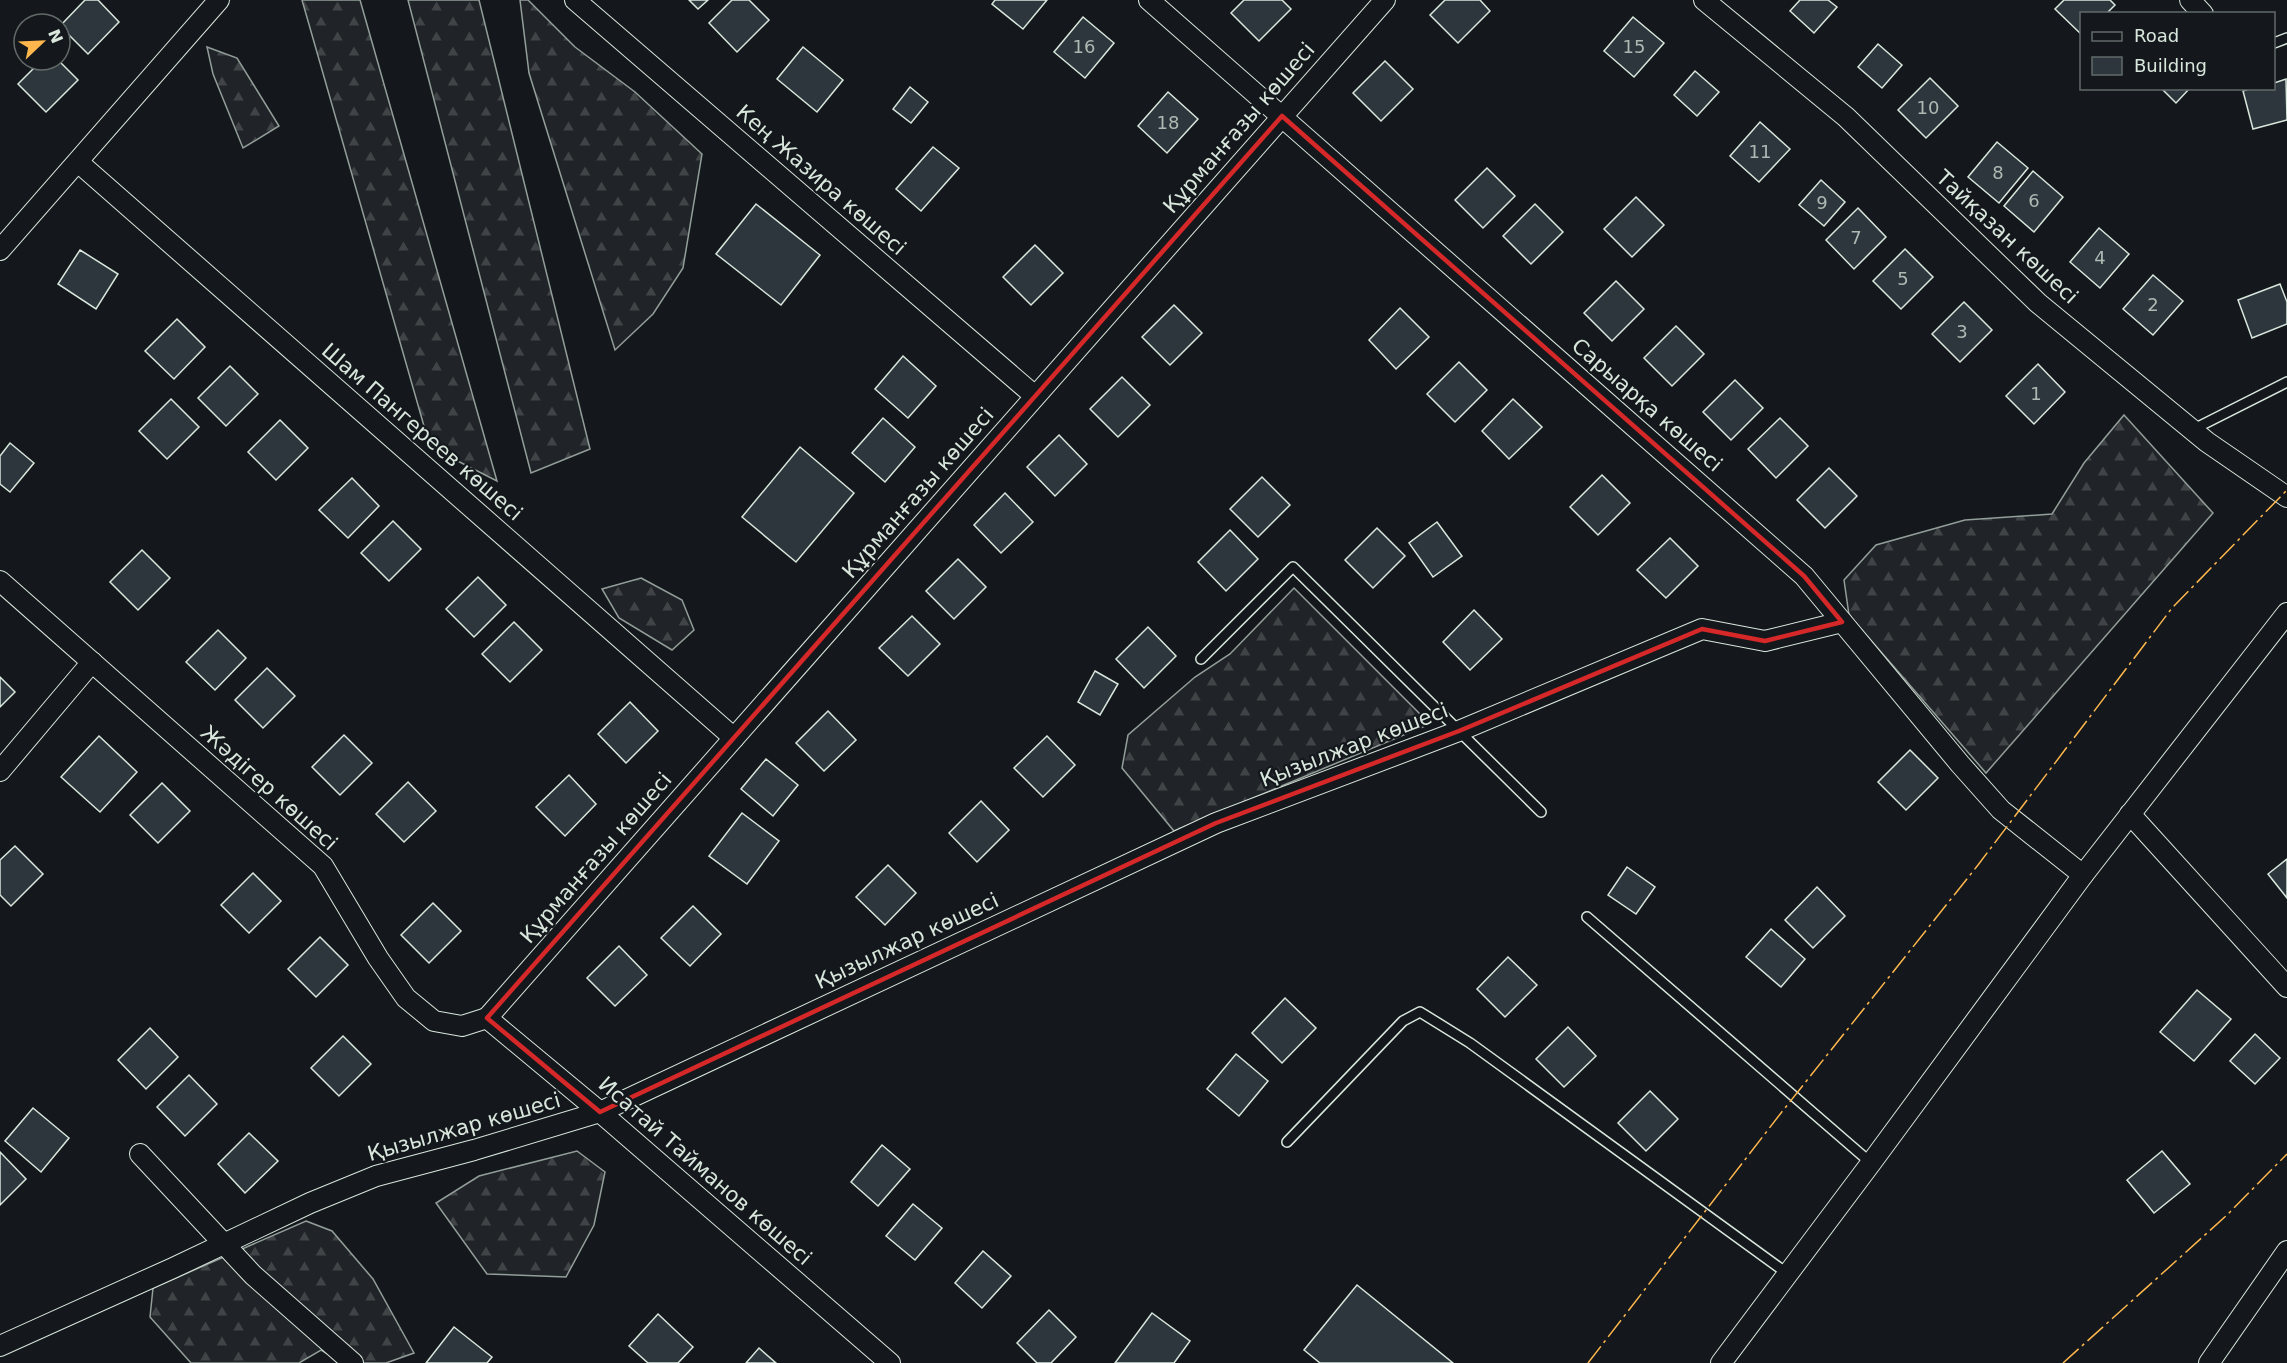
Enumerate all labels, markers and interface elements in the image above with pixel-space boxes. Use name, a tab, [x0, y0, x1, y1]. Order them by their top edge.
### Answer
north arrow	[12, 12, 72, 72]
legend	[2080, 12, 2275, 90]
text: Road	[2134, 25, 2179, 46]
text: N	[44, 26, 67, 46]
house number: 16	[1073, 36, 1095, 57]
house number: 15	[1623, 36, 1645, 57]
street label: Құрманғазы көшесі	[1158, 38, 1320, 218]
text: Building	[2134, 55, 2207, 76]
house number: 10	[1917, 97, 1939, 118]
street label: Кең Жазира көшесі	[731, 100, 911, 260]
house number: 18	[1157, 112, 1179, 133]
house number: 11	[1749, 141, 1771, 162]
house number: 8	[1992, 162, 2004, 183]
street label: Тайқазан көшесі	[1931, 165, 2083, 309]
house number: 6	[2028, 190, 2040, 211]
house number: 9	[1816, 192, 1828, 213]
house number: 7	[1850, 227, 1862, 248]
house number: 4	[2094, 247, 2106, 268]
house number: 5	[1897, 268, 1909, 289]
house number: 2	[2147, 294, 2159, 315]
house number: 3	[1956, 321, 1968, 342]
street label: Сарыарқа көшесі	[1567, 333, 1727, 477]
street label: Шам Пангереев көшесі	[317, 338, 527, 526]
house number: 1	[2030, 383, 2042, 404]
street label: Құрманғазы көшесі	[837, 403, 999, 583]
street label: Қызылжар көшесі	[1257, 698, 1451, 792]
street label: Жәдігер көшесі	[196, 721, 342, 855]
street label: Құрманғазы көшесі	[515, 768, 677, 948]
street label: Қызылжар көшесі	[812, 888, 1002, 994]
street label: Исатай Тайманов көшесі	[594, 1072, 816, 1270]
street label: Қызылжар көшесі	[365, 1088, 563, 1166]

